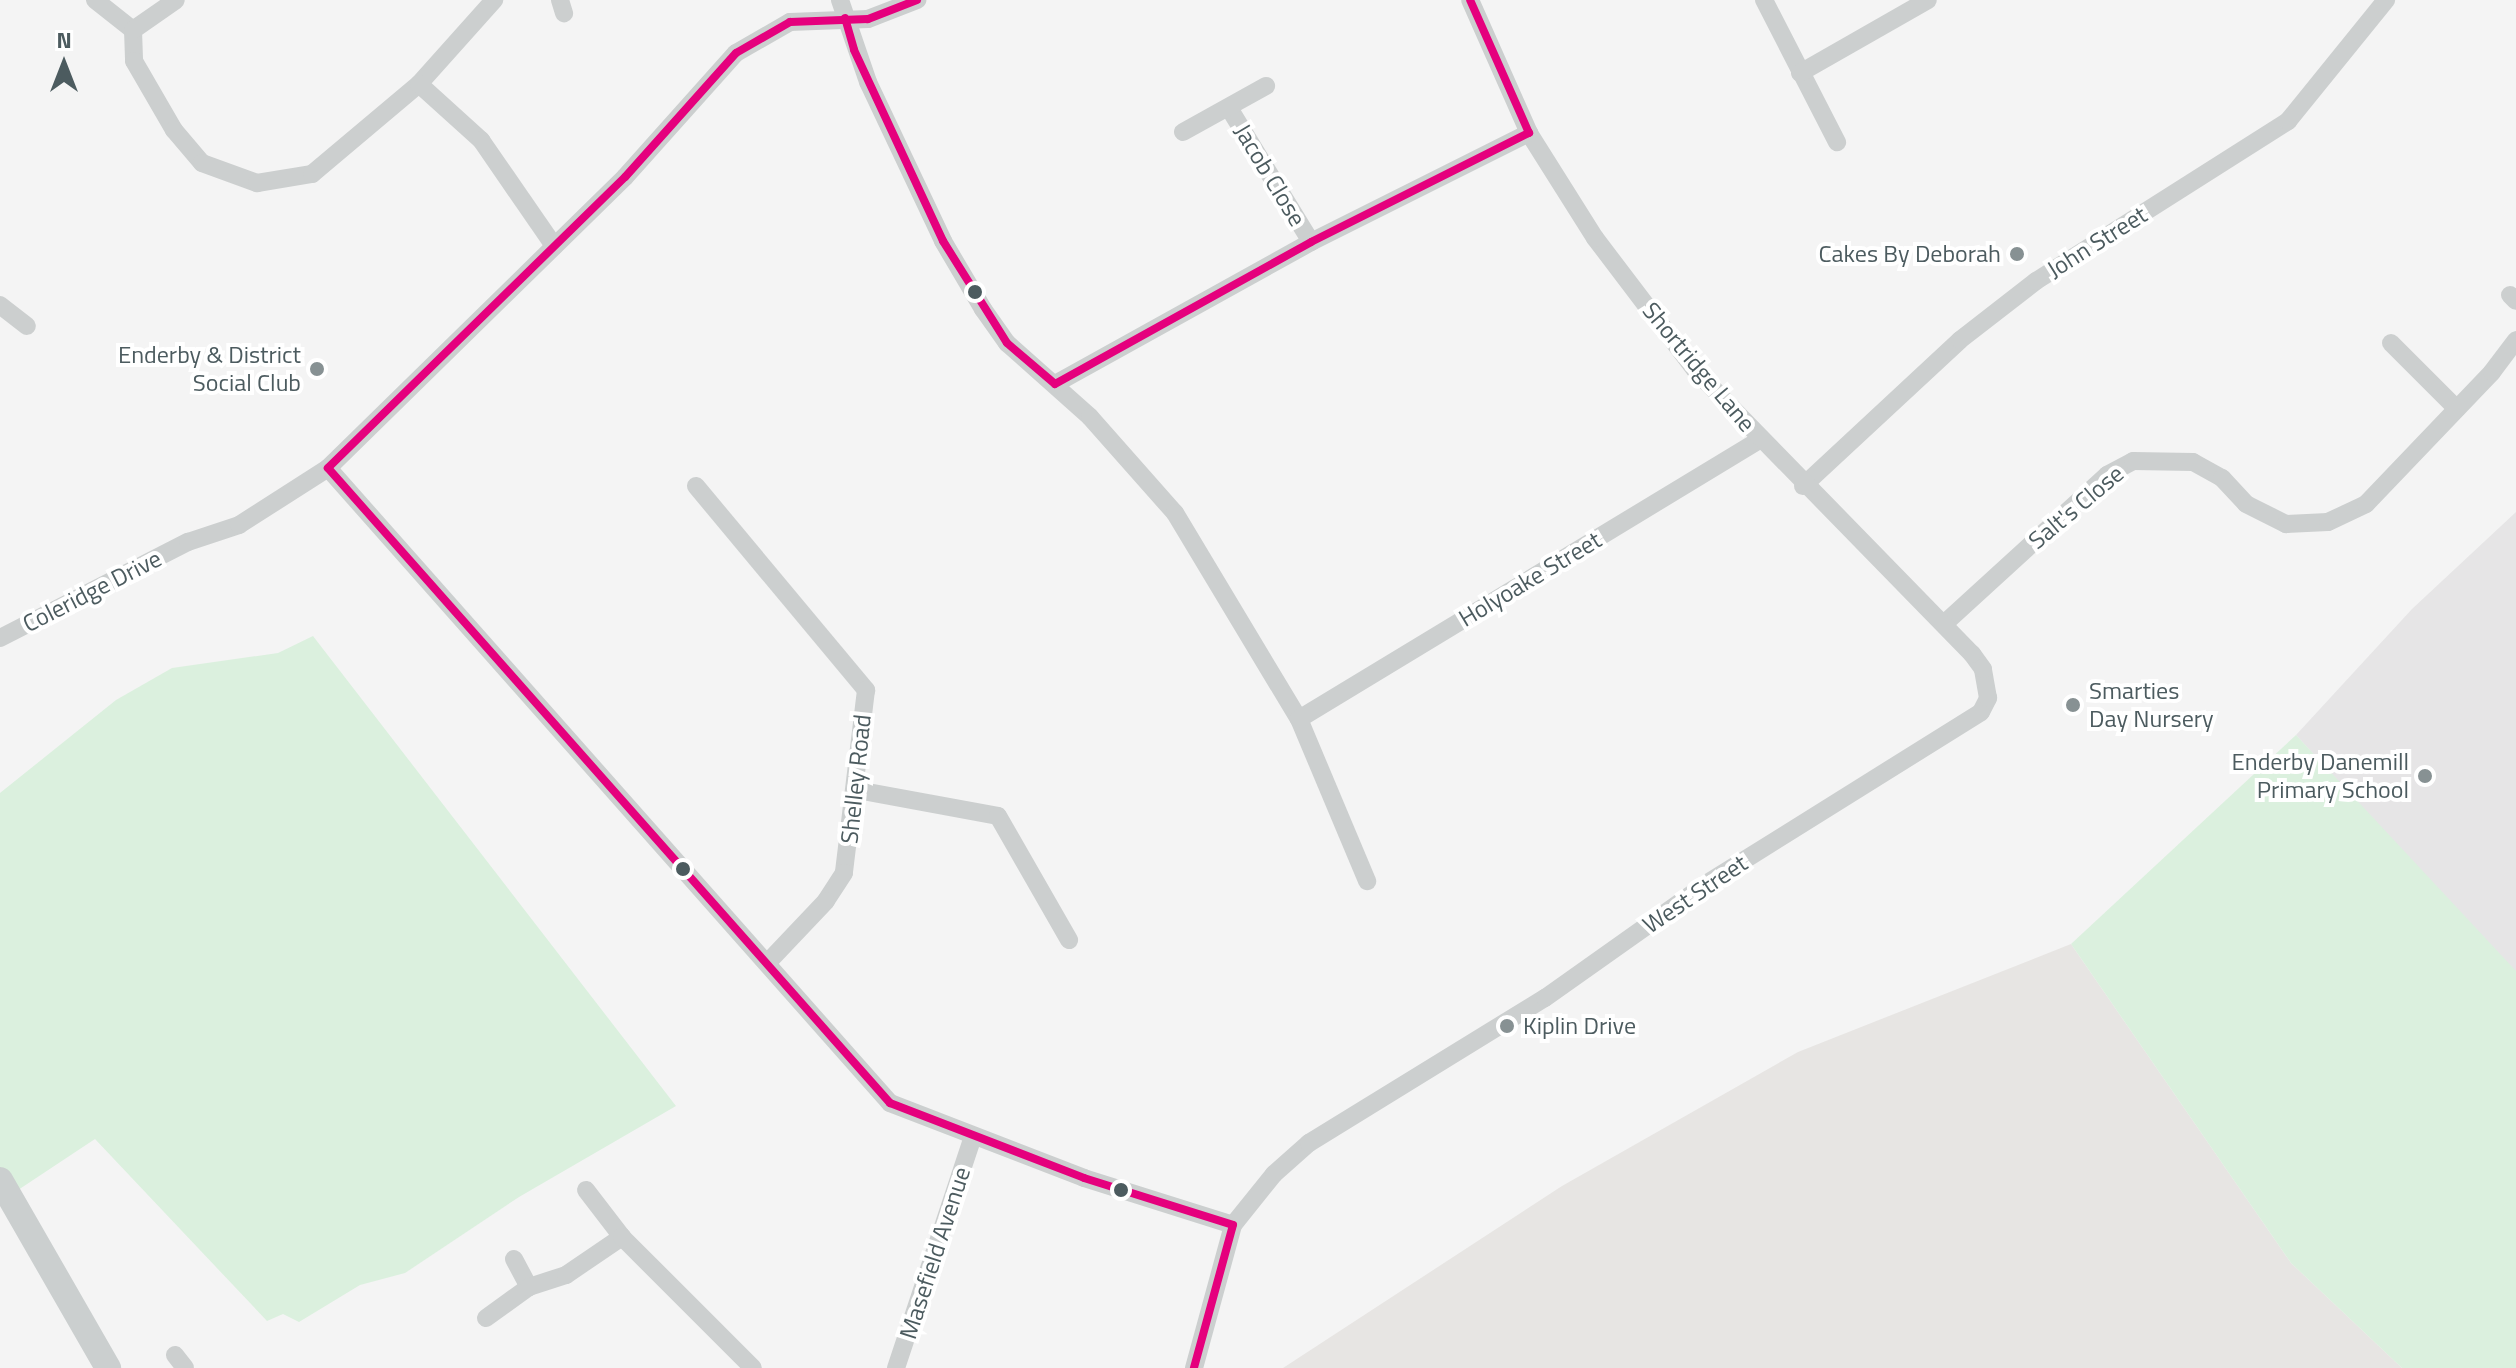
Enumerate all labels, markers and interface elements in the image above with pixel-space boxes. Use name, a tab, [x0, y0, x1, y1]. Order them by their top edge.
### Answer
text: N	[56, 23, 72, 57]
north arrow	[24, 24, 104, 104]
street label: Jacob Close	[1228, 119, 1312, 231]
street label: John Street	[2042, 200, 2152, 284]
place label: Cakes By Deborah	[1819, 240, 2001, 268]
marker: Cakes By Deborah	[2008, 245, 2026, 263]
unlabelled marker	[967, 284, 983, 300]
street label: Shortridge Lane	[1637, 297, 1761, 437]
place label: Enderby & District Social Club	[118, 341, 301, 397]
marker: Enderby & District Social Club	[308, 360, 326, 378]
street label: Salt's Close	[2023, 459, 2129, 555]
street label: Holyoake Street	[1454, 525, 1606, 633]
street label: Coleridge Drive	[18, 544, 166, 638]
place label: Smarties Day Nursery	[2089, 677, 2214, 733]
marker: Smarties Day Nursery	[2064, 696, 2082, 714]
street label: Shelley Road	[835, 713, 877, 845]
place label: Enderby Danemill Primary School	[2232, 748, 2409, 804]
marker: Enderby Danemill Primary School	[2416, 767, 2434, 785]
street label: West Street	[1637, 849, 1753, 939]
unlabelled marker	[675, 861, 691, 877]
place label: Kiplin Drive	[1523, 1012, 1636, 1040]
marker: Kiplin Drive	[1498, 1017, 1516, 1035]
street label: Masefield Avenue	[894, 1163, 976, 1343]
unlabelled marker	[1113, 1182, 1129, 1198]

